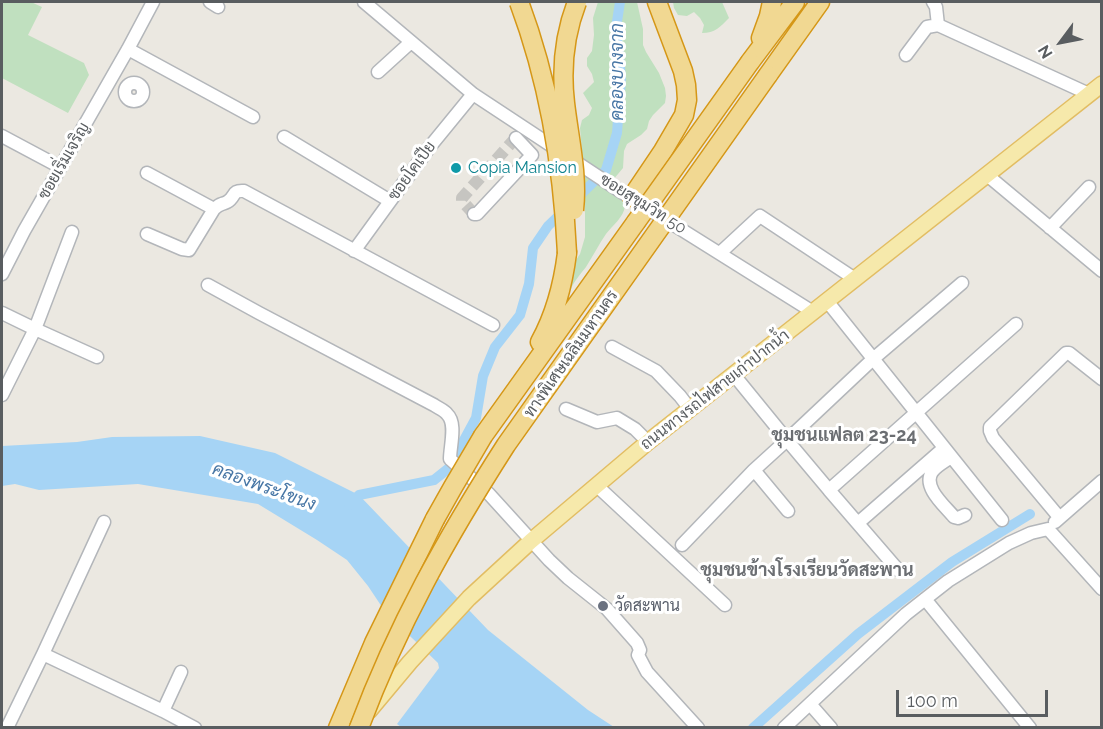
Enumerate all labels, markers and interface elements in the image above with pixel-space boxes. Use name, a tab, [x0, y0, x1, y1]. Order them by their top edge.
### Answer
north arrow	[1031, 12, 1091, 72]
water label: คลองบางจาก	[607, 23, 629, 121]
text: N	[1034, 42, 1057, 62]
street label: ซอยเริ่มเจริญ	[34, 119, 94, 203]
street label: ซอยโคเปีย	[384, 138, 440, 204]
place label: Copia Mansion	[468, 158, 577, 178]
marker: Copia Mansion	[449, 161, 463, 175]
street label: ซอยสุขุมวิท 50	[596, 170, 690, 238]
street label: ทางพิเศษเฉลิมมหานคร	[520, 287, 622, 421]
street label: ถนนทางรถไฟสายเก่าปากน้ำ	[637, 326, 793, 454]
district label: ชุมชนแฟลต 23-24	[771, 425, 917, 447]
water label: คลองพระโขนง	[209, 458, 319, 516]
district label: ชุมชนข้างโรงเรียนวัดสะพาน	[700, 560, 914, 582]
place label: วัดสะพาน	[615, 596, 680, 616]
marker: วัดสะพาน	[596, 599, 610, 613]
scale bar	[899, 678, 1050, 716]
text: 100 m	[907, 690, 958, 711]

